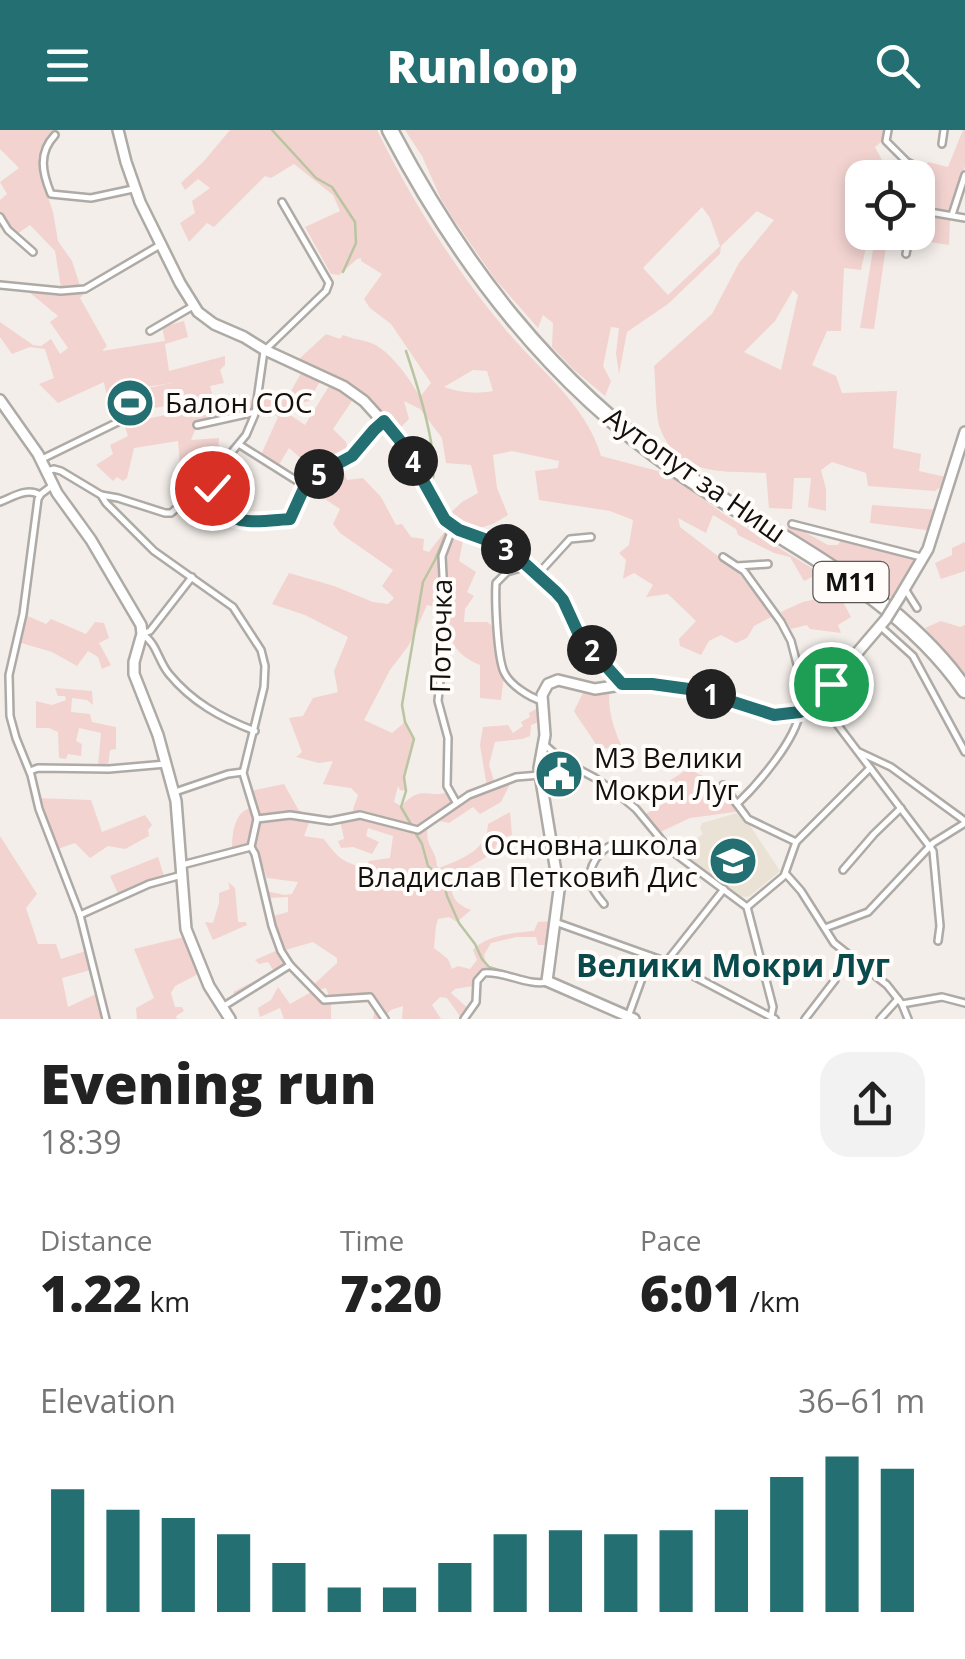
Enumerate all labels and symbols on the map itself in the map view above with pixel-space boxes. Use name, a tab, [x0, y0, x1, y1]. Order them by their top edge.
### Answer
sports icon: Балон СОС	[104, 377, 156, 429]
place label: Балон СОС	[165, 383, 313, 421]
street label: Аутопут за Ниш	[597, 397, 794, 551]
pin: 4	[388, 436, 438, 486]
pin	[170, 446, 255, 531]
pin: 5	[294, 449, 344, 499]
pin: 3	[481, 524, 531, 574]
road number: M11	[814, 562, 888, 602]
street label: Поточка	[420, 579, 460, 693]
pin: 2	[567, 625, 617, 675]
pin	[789, 642, 874, 727]
pin: 1	[686, 669, 736, 719]
place label: МЗ Велики Мокри Луг	[594, 738, 743, 808]
public building icon: МЗ Велики Мокри Луг	[533, 748, 585, 800]
place label: Основна школа Владислав Петковић Дис	[357, 825, 698, 895]
school or university icon: Основна школа Владислав Петковић Дис	[707, 835, 759, 887]
district label: Велики Мокри Луг	[576, 943, 890, 986]

